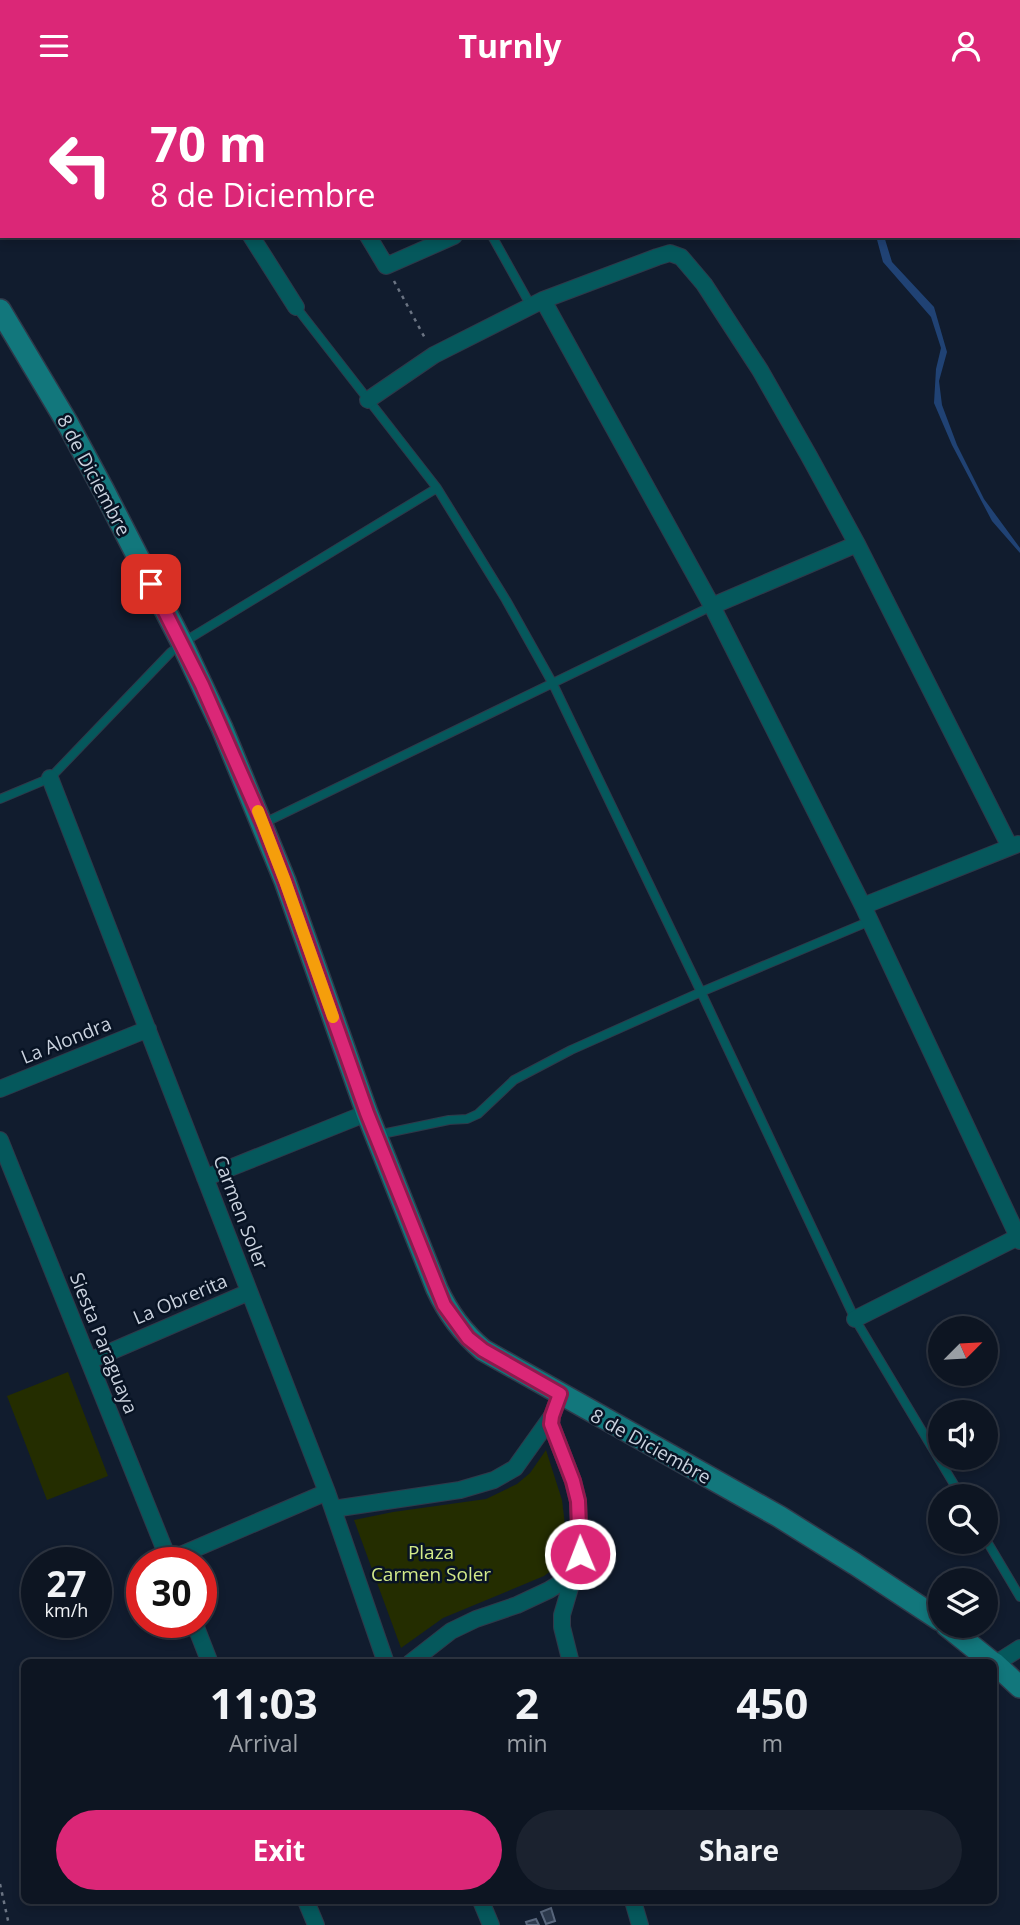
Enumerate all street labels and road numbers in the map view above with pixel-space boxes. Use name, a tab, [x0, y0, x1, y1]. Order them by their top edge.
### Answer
street label: 8 de Diciembre	[51, 410, 137, 540]
street label: La Alondra	[17, 1010, 115, 1070]
street label: Carmen Soler	[207, 1151, 275, 1273]
street label: La Obrerita	[129, 1267, 231, 1331]
street label: Siesta Paraguaya	[64, 1269, 144, 1417]
street label: 8 de Diciembre	[586, 1402, 716, 1490]

